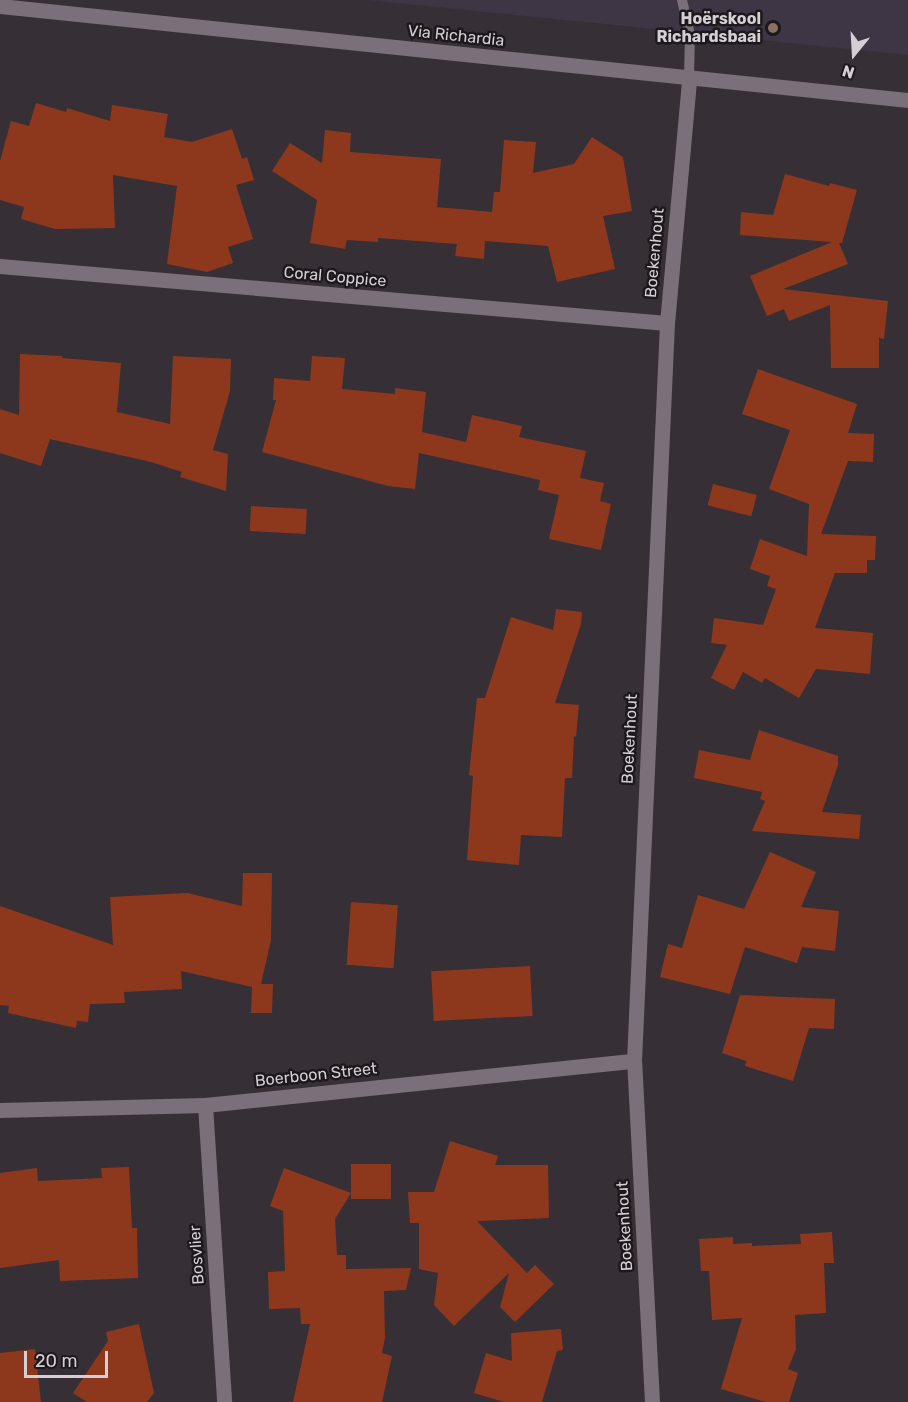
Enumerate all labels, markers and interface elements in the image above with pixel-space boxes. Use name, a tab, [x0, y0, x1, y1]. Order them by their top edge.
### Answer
place label: Hoërskool Richardsbaai	[656, 9, 761, 47]
street label: Via Richardia	[407, 21, 505, 51]
marker: Hoërskool Richardsbaai	[766, 21, 780, 35]
north arrow	[824, 24, 884, 84]
text: N	[840, 61, 857, 82]
street label: Boekenhout	[642, 207, 668, 299]
street label: Coral Coppice	[283, 263, 387, 291]
street label: Boekenhout	[618, 693, 642, 785]
street label: Boerboon Street	[254, 1059, 378, 1091]
street label: Boekenhout	[613, 1180, 637, 1272]
street label: Bosvlier	[185, 1225, 209, 1285]
scale bar	[27, 1339, 111, 1377]
text: 20 m	[35, 1350, 77, 1372]

